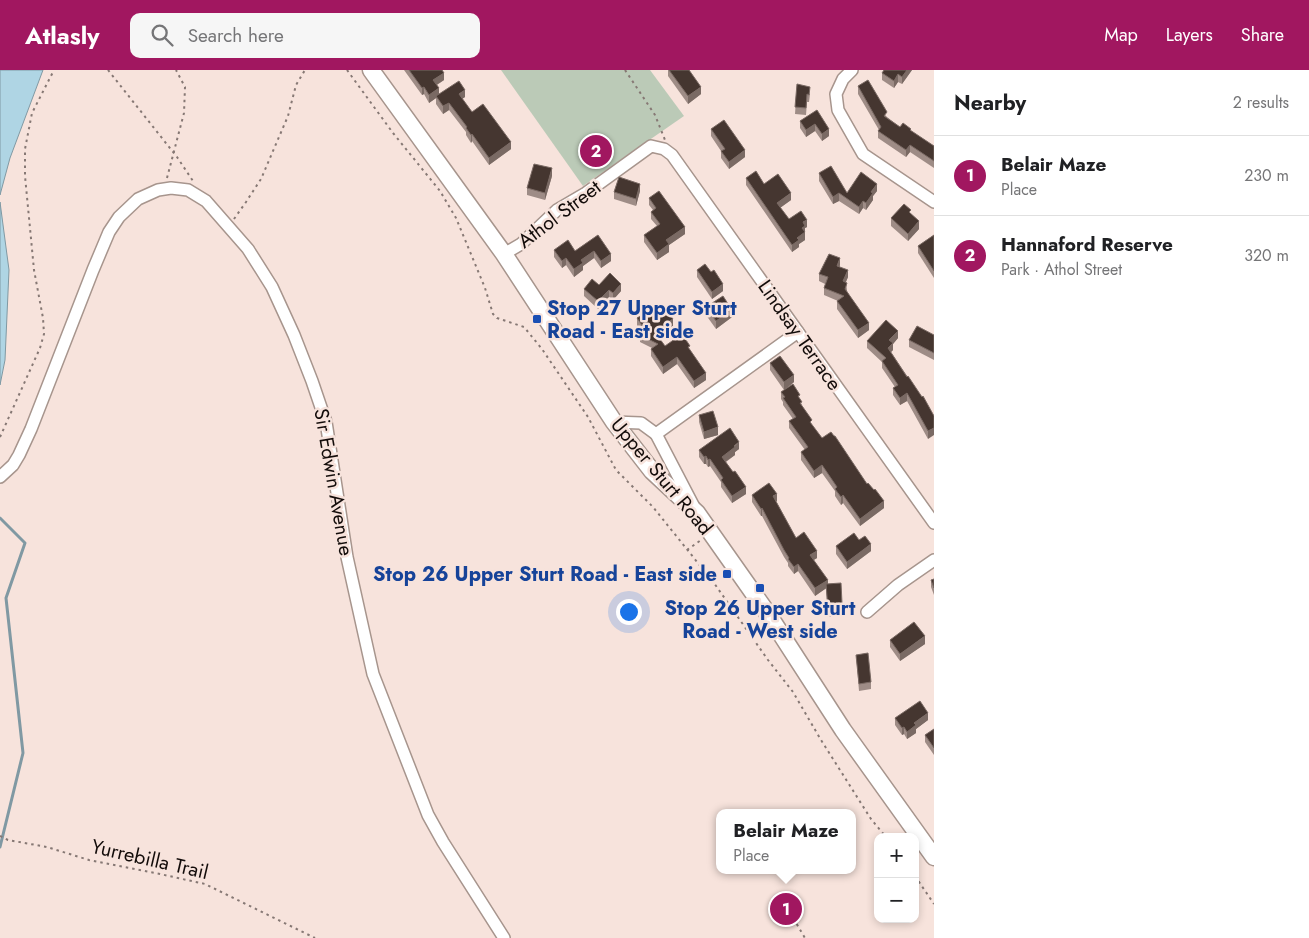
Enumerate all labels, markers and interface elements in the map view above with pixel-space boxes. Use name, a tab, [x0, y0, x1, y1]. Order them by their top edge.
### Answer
search box	[130, 13, 480, 58]
text: Atlasly	[25, 18, 100, 53]
icon: search	[148, 21, 176, 49]
text: Search here	[188, 22, 284, 49]
text: Map	[1104, 22, 1138, 48]
text: Layers	[1166, 22, 1213, 48]
text: Share	[1241, 22, 1284, 48]
text: Nearby	[954, 88, 1026, 118]
text: 2 results	[1233, 91, 1289, 114]
pin: 2	[580, 132, 612, 170]
text: Belair Maze	[1001, 151, 1106, 178]
text: 1	[966, 164, 974, 187]
text: 230 m	[1244, 164, 1289, 187]
street label: Athol Street	[512, 173, 607, 255]
text: Place	[1001, 178, 1037, 201]
text: Hannaford Reserve	[1001, 231, 1173, 258]
text: 2	[965, 244, 975, 267]
text: 320 m	[1244, 244, 1289, 267]
text: Park · Athol Street	[1001, 258, 1122, 281]
street label: Lindsay Terrace	[751, 274, 849, 397]
place label: Stop 27 Upper Sturt Road - East side	[547, 294, 737, 346]
marker: Stop 27 Upper Sturt Road - East side	[531, 313, 543, 325]
street label: Sir Edwin Avenue	[306, 406, 361, 558]
street label: Upper Sturt Road	[604, 411, 720, 541]
place label: Stop 26 Upper Sturt Road - East side	[373, 560, 717, 589]
marker: Stop 26 Upper Sturt Road - East side	[721, 568, 733, 580]
marker: Stop 26 Upper Sturt Road - West side	[754, 582, 766, 594]
place label: Stop 26 Upper Sturt Road - West side	[665, 594, 856, 646]
your location	[616, 599, 642, 625]
popup	[716, 809, 856, 874]
text: Belair Maze	[733, 817, 839, 844]
street label: Yurrebilla Trail	[89, 832, 211, 887]
map controls	[874, 833, 919, 923]
button: +	[874, 833, 919, 878]
text: Place	[733, 844, 769, 867]
button: −	[874, 878, 919, 923]
pin: 1	[770, 890, 802, 928]

